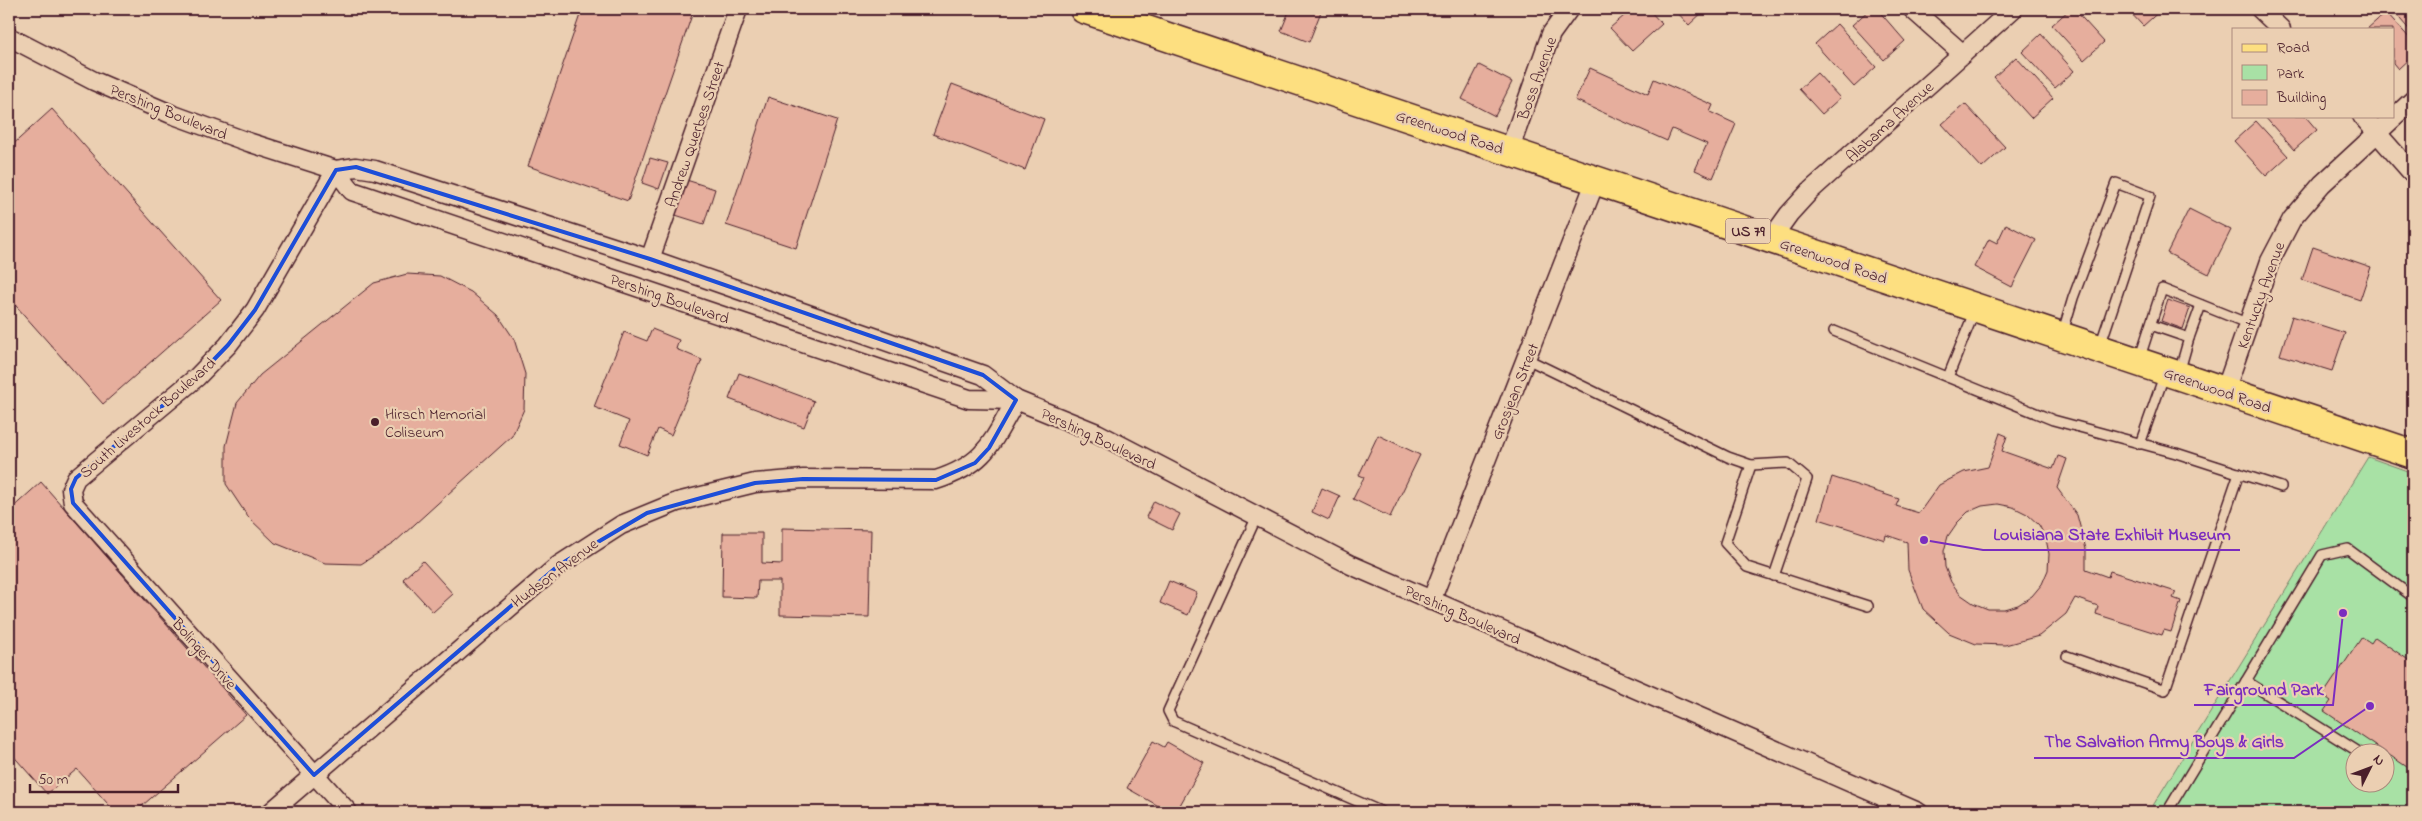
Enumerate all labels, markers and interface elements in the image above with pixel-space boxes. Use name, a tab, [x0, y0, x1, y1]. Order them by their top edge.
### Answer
legend	[2232, 28, 2394, 118]
street label: Boss Avenue	[1511, 33, 1564, 125]
text: Road	[2277, 37, 2310, 59]
street label: Andrew Querbes Street	[660, 58, 732, 211]
text: Park	[2277, 63, 2305, 85]
street label: Alabama Avenue	[1841, 76, 1940, 169]
street label: Pershing Boulevard	[106, 78, 231, 147]
text: Building	[2276, 87, 2326, 110]
street label: Greenwood Road	[1392, 104, 1506, 162]
road number: US 79	[1726, 218, 1770, 244]
street label: Greenwood Road	[1777, 232, 1890, 291]
street label: Kentucky Avenue	[2231, 238, 2293, 352]
street label: Pershing Boulevard	[606, 268, 732, 332]
street label: Grosjean Street	[1485, 339, 1546, 444]
street label: South Livestock Boulevard	[75, 352, 222, 485]
street label: Greenwood Road	[2161, 361, 2274, 420]
place label: Hirsch Memorial Coliseum	[385, 403, 486, 445]
street label: Pershing Boulevard	[1036, 403, 1160, 477]
marker: Hirsch Memorial Coliseum	[369, 416, 381, 428]
callout: Louisiana State Exhibit Museum	[1983, 517, 2240, 550]
text: Louisiana State Exhibit Museum	[1993, 523, 2231, 549]
street label: Hudson Avenue	[507, 532, 604, 614]
street label: Pershing Boulevard	[1400, 579, 1524, 652]
street label: Bolinger Drive	[165, 612, 242, 696]
callout: Fairground Park	[2194, 672, 2333, 705]
text: Fairground Park	[2203, 678, 2325, 705]
callout: The Salvation Army Boys & Girls	[2034, 725, 2294, 758]
text: The Salvation Army Boys & Girls	[2044, 730, 2284, 757]
north arrow	[2344, 744, 2394, 794]
text: N	[2368, 750, 2390, 771]
scale bar	[30, 761, 178, 793]
text: 50 m	[38, 769, 69, 791]

